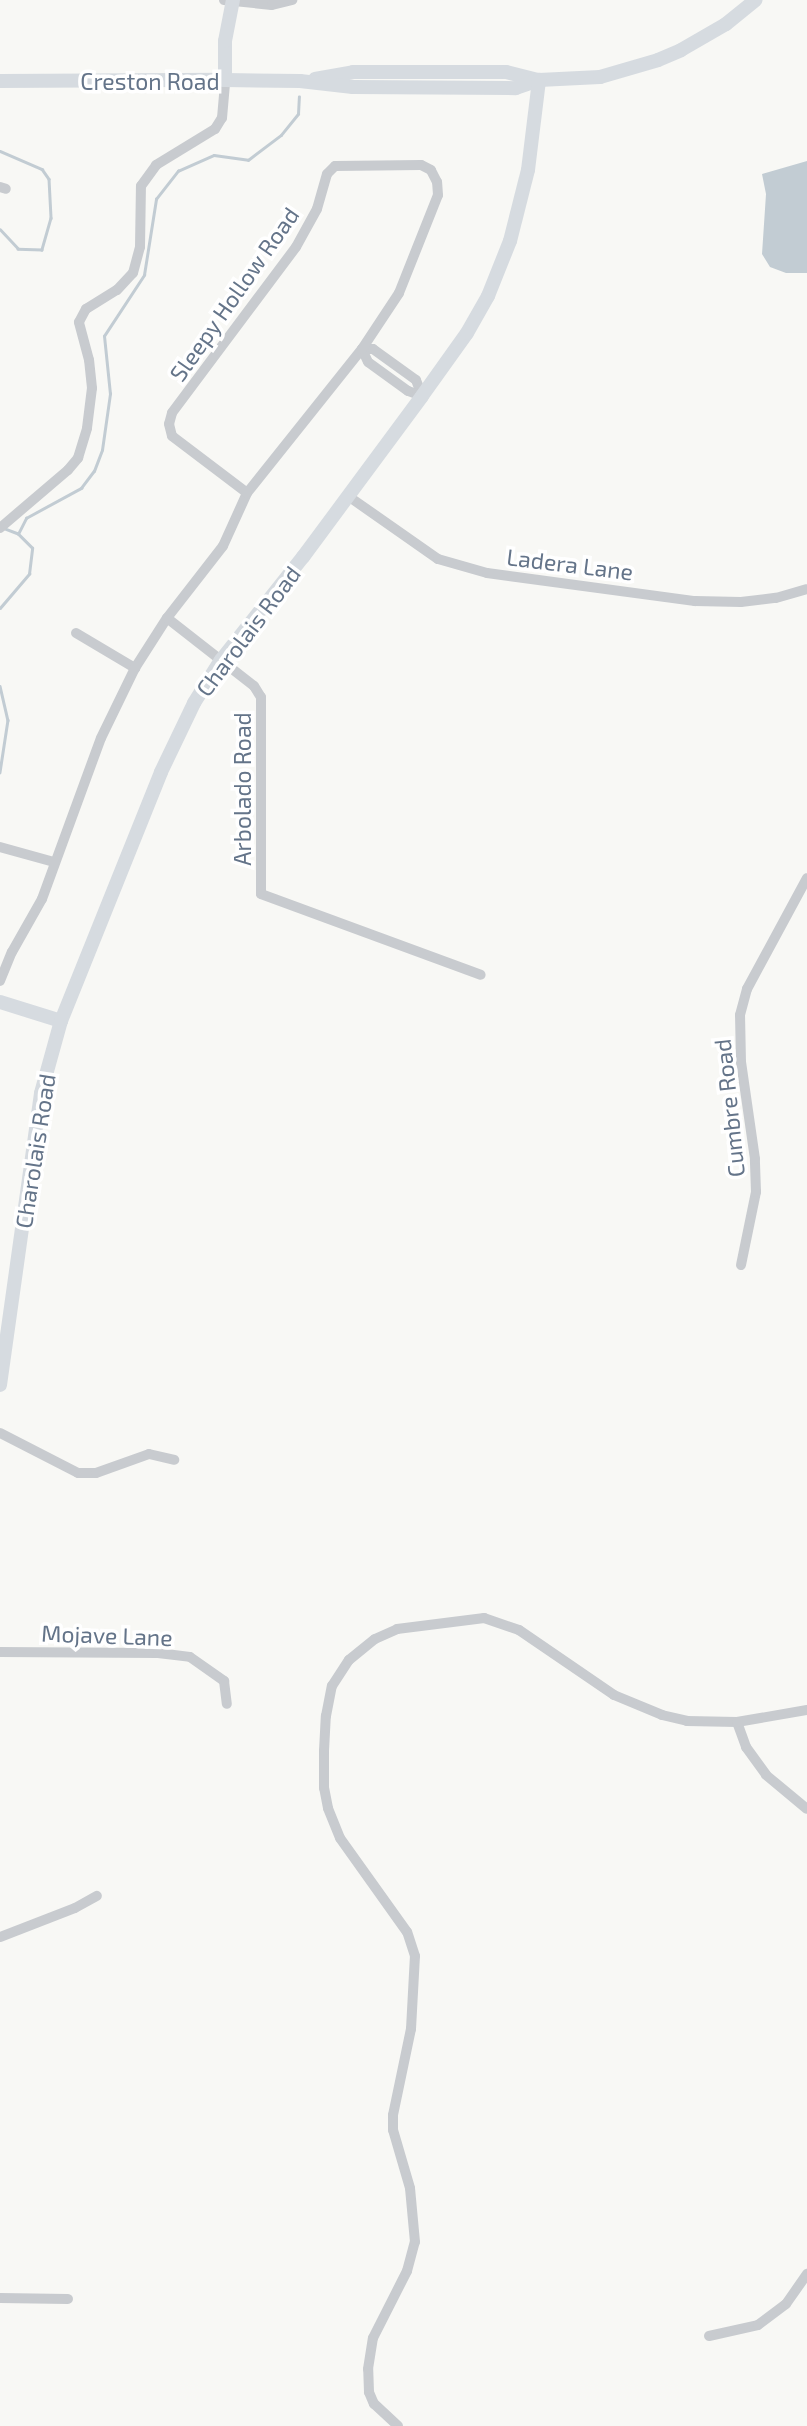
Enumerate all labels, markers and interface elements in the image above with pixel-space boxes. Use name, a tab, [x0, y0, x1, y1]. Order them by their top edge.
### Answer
street label: Creston Road	[80, 67, 220, 95]
street label: Sleepy Hollow Road	[163, 201, 305, 387]
street label: Ladera Lane	[505, 543, 635, 585]
street label: Charolais Road	[190, 560, 306, 702]
street label: Arbolado Road	[228, 712, 256, 866]
street label: Cumbre Road	[708, 1038, 750, 1178]
street label: Charolais Road	[9, 1072, 61, 1230]
street label: Mojave Lane	[41, 1619, 173, 1651]

